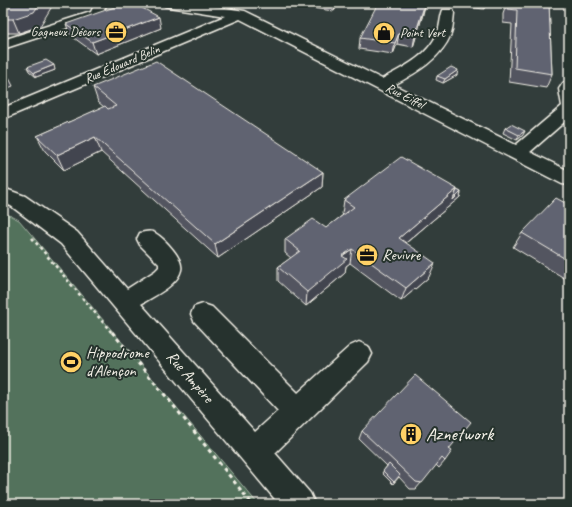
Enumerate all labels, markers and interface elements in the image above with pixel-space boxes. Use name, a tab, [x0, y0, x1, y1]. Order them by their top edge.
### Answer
office icon: Gagneux Décors	[103, 19, 129, 45]
shop icon: Point Vert	[371, 20, 397, 46]
place label: Gagneux Décors	[31, 24, 102, 40]
place label: Point Vert	[400, 25, 447, 41]
street label: Rue Édouard Belin	[82, 41, 162, 87]
street label: Rue Eiffel	[383, 80, 429, 114]
office icon: Revivre	[354, 242, 380, 268]
place label: Revivre	[382, 245, 422, 265]
place label: Hippodrome d'Alençon	[86, 343, 150, 381]
street label: Rue Ampère	[162, 347, 219, 408]
sports icon: Hippodrome d'Alençon	[58, 349, 84, 375]
building icon: Aznetwork	[398, 421, 424, 447]
place label: Aznetwork	[426, 422, 495, 446]

